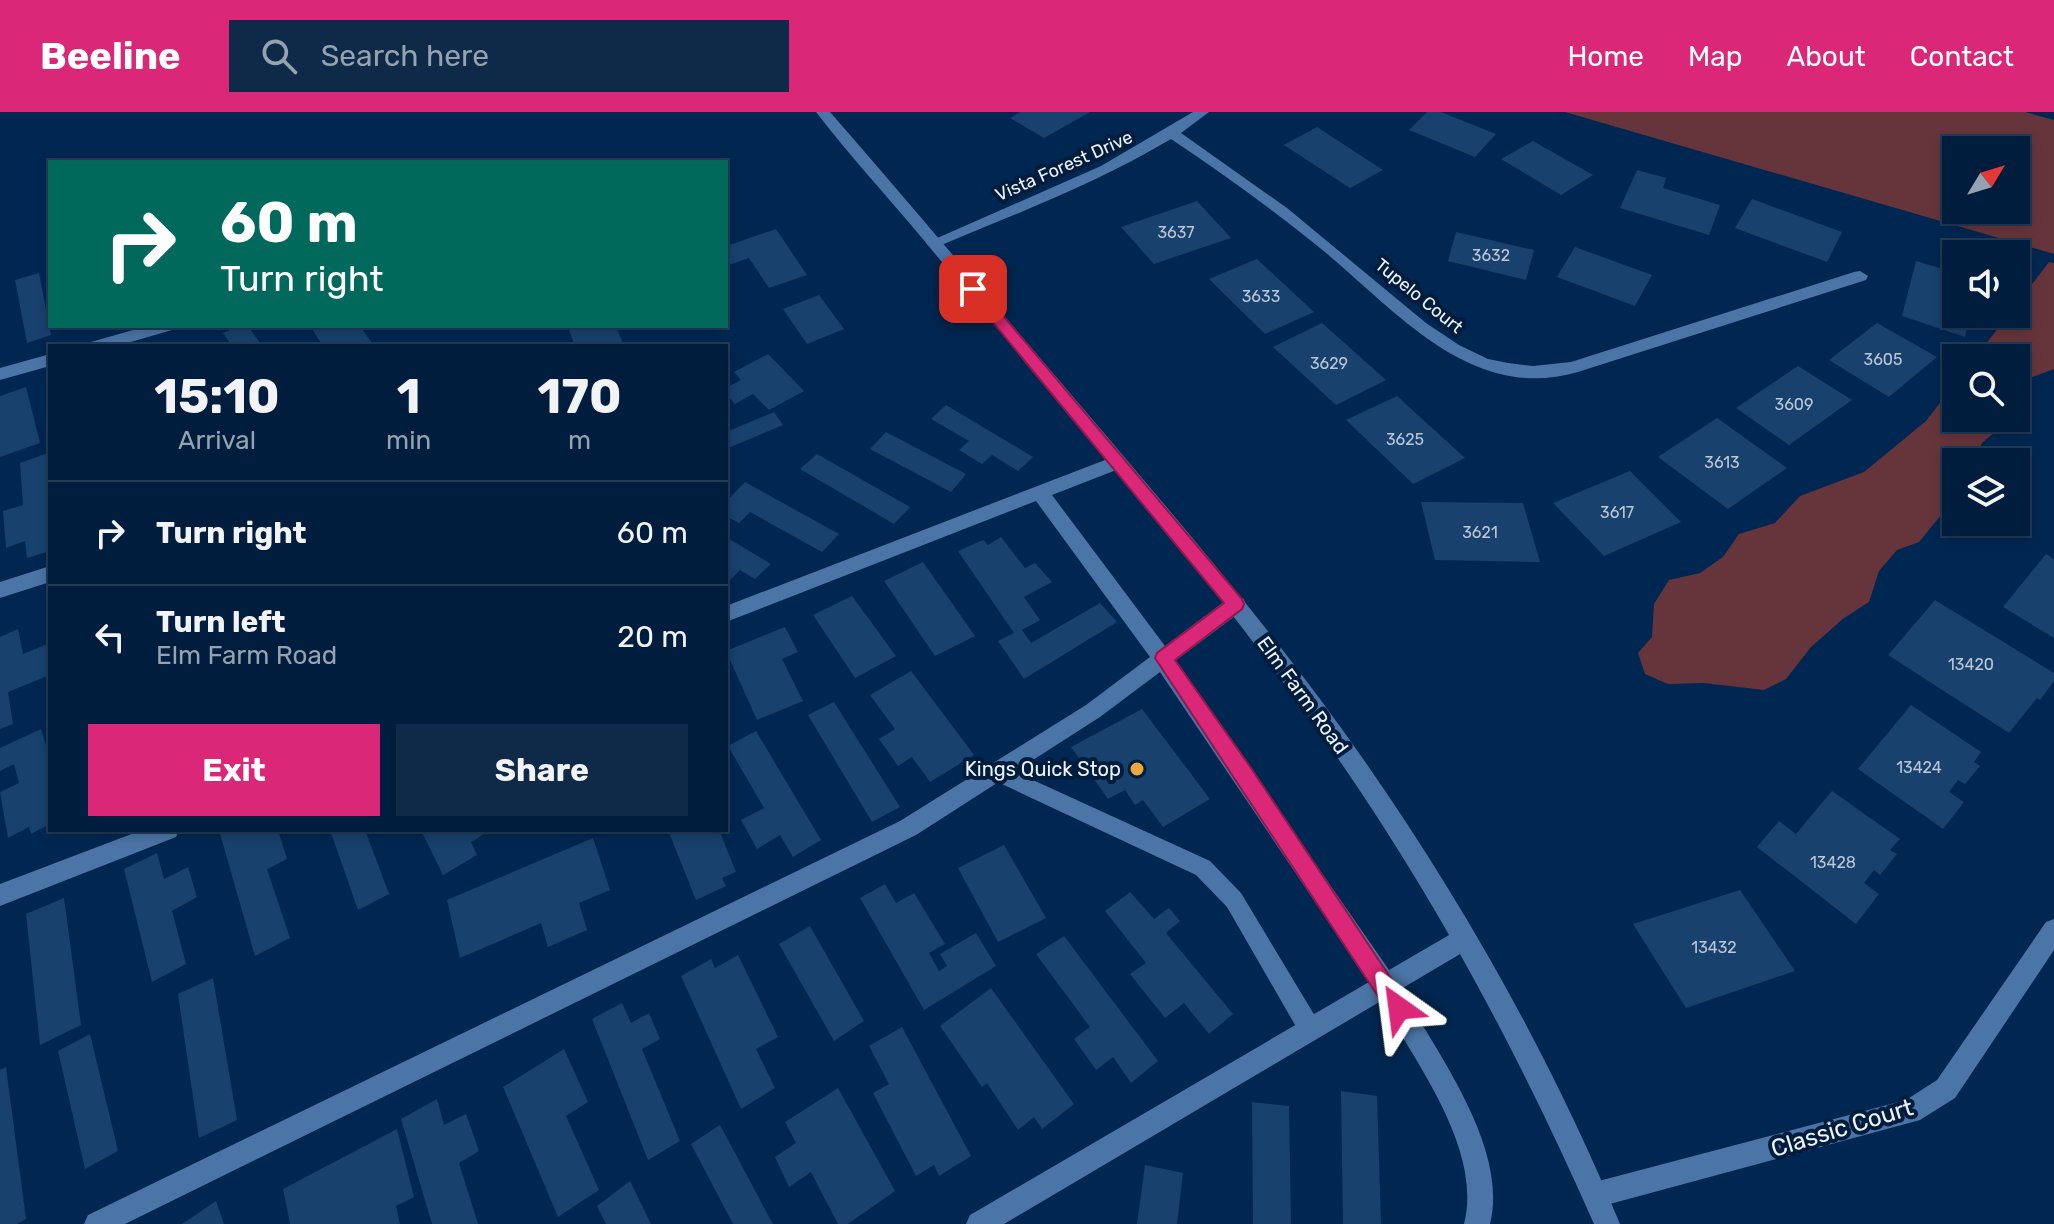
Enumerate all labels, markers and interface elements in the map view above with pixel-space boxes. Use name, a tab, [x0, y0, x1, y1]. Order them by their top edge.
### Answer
search box	[229, 20, 789, 92]
text: Beeline	[40, 33, 181, 79]
icon: search	[257, 34, 301, 78]
text: Search here	[321, 38, 489, 74]
text: Home	[1567, 40, 1644, 73]
text: Map	[1688, 40, 1742, 73]
text: About	[1786, 40, 1866, 73]
text: Contact	[1910, 40, 2014, 73]
street label: Vista Forest Drive	[992, 126, 1136, 206]
north arrow	[1942, 136, 2030, 224]
map controls	[1942, 136, 2030, 536]
text: 60 m	[220, 190, 358, 256]
icon: right	[88, 192, 192, 296]
house number: 3637	[1157, 223, 1195, 242]
button: sound	[1942, 240, 2030, 328]
house number: 3632	[1472, 246, 1510, 265]
street label: Tupelo Court	[1371, 254, 1467, 338]
pin	[939, 255, 1007, 323]
text: Turn right	[220, 257, 384, 300]
icon: arrive	[951, 267, 995, 311]
house number: 3633	[1242, 287, 1280, 306]
button: search	[1942, 344, 2030, 432]
house number: 3605	[1864, 350, 1902, 369]
house number: 3629	[1310, 354, 1348, 373]
text: 15:10	[154, 368, 280, 425]
text: 1	[397, 368, 421, 425]
text: 170	[538, 368, 622, 425]
house number: 3609	[1775, 395, 1813, 414]
text: Arrival	[178, 425, 256, 456]
text: min	[386, 425, 431, 456]
text: m	[568, 425, 591, 456]
house number: 3625	[1386, 430, 1424, 449]
button: layers	[1942, 448, 2030, 536]
house number: 3613	[1704, 453, 1740, 472]
house number: 3617	[1600, 503, 1634, 522]
icon: right	[88, 511, 132, 555]
text: Turn right	[156, 515, 307, 551]
text: 60 m	[617, 515, 688, 551]
house number: 3621	[1462, 523, 1498, 542]
text: Turn left	[156, 604, 286, 640]
icon: left	[88, 615, 132, 659]
text: 20 m	[617, 619, 688, 655]
street label: Elm Farm Road	[1252, 632, 1354, 758]
text: Elm Farm Road	[156, 640, 337, 671]
house number: 13420	[1948, 655, 1994, 674]
button: Exit	[88, 724, 380, 816]
button: Share	[396, 724, 688, 816]
place label: Kings Quick Stop	[965, 757, 1121, 781]
house number: 13424	[1896, 758, 1942, 777]
marker: Kings Quick Stop	[1128, 760, 1146, 778]
house number: 13428	[1810, 853, 1856, 872]
house number: 13432	[1691, 938, 1737, 957]
position arrow	[1357, 966, 1441, 1050]
street label: Classic Court	[1768, 1093, 1916, 1163]

